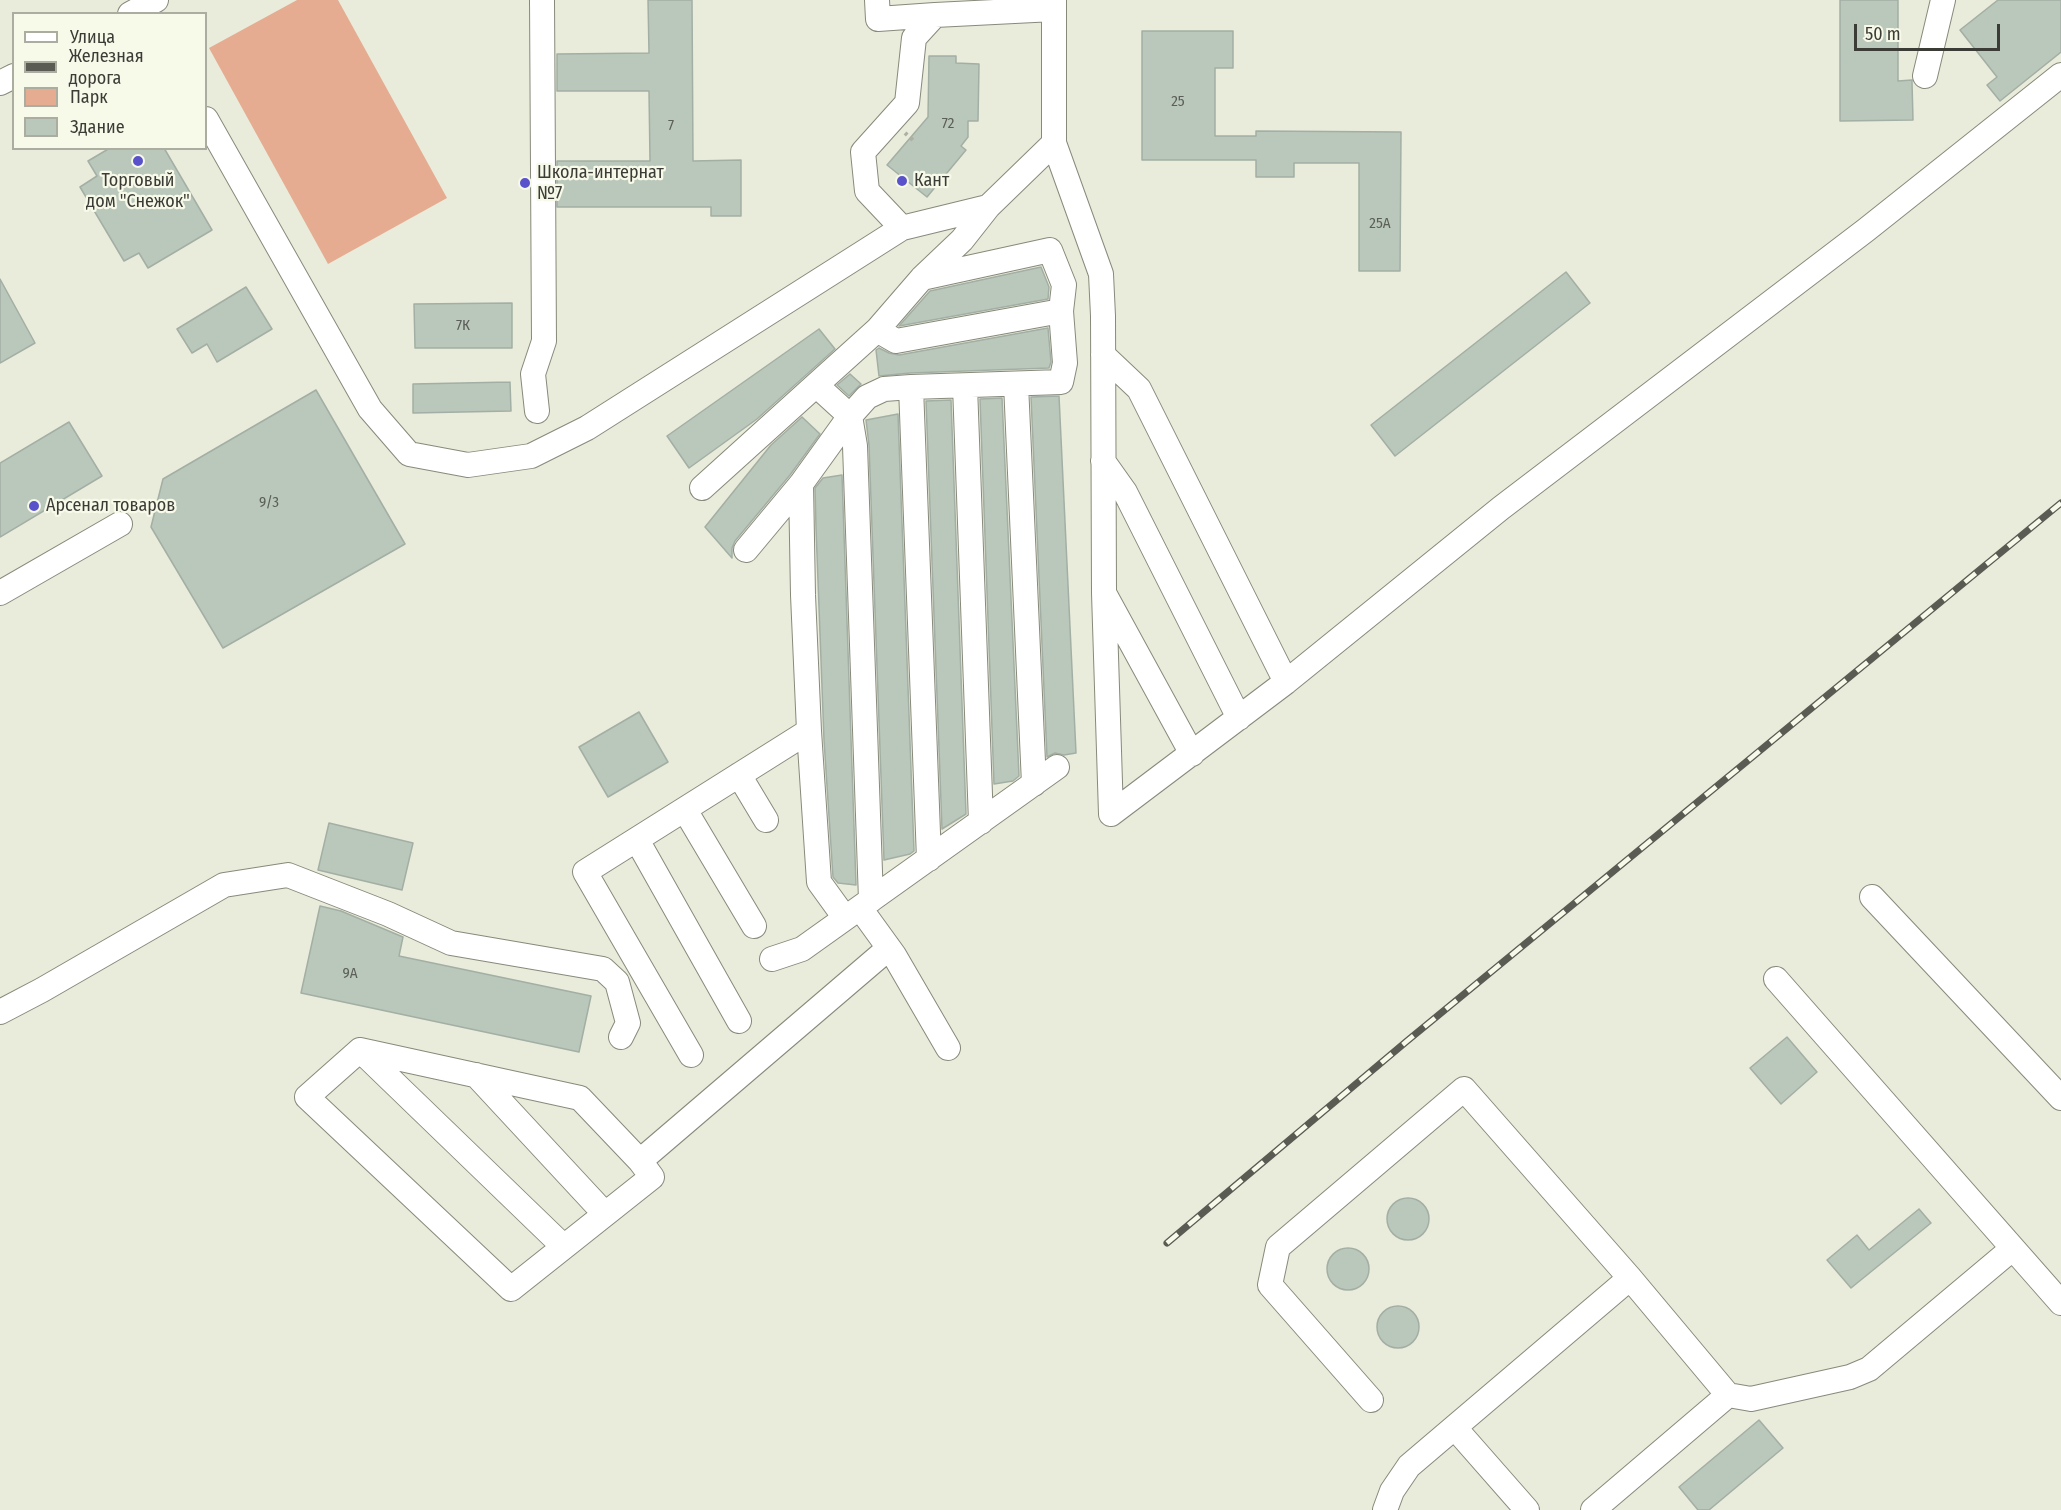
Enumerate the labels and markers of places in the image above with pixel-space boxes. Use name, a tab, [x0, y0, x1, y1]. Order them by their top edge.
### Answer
marker: Торговый дом "Снежок"	[131, 154, 145, 168]
place label: Школа-интернат №7	[537, 162, 664, 204]
place label: Торговый дом "Снежок"	[86, 170, 190, 213]
place label: Кант	[914, 170, 949, 192]
marker: Кант	[895, 174, 909, 188]
marker: Школа-интернат №7	[518, 176, 532, 190]
place label: Арсенал товаров	[46, 495, 175, 517]
marker: Арсенал товаров	[27, 499, 41, 513]

